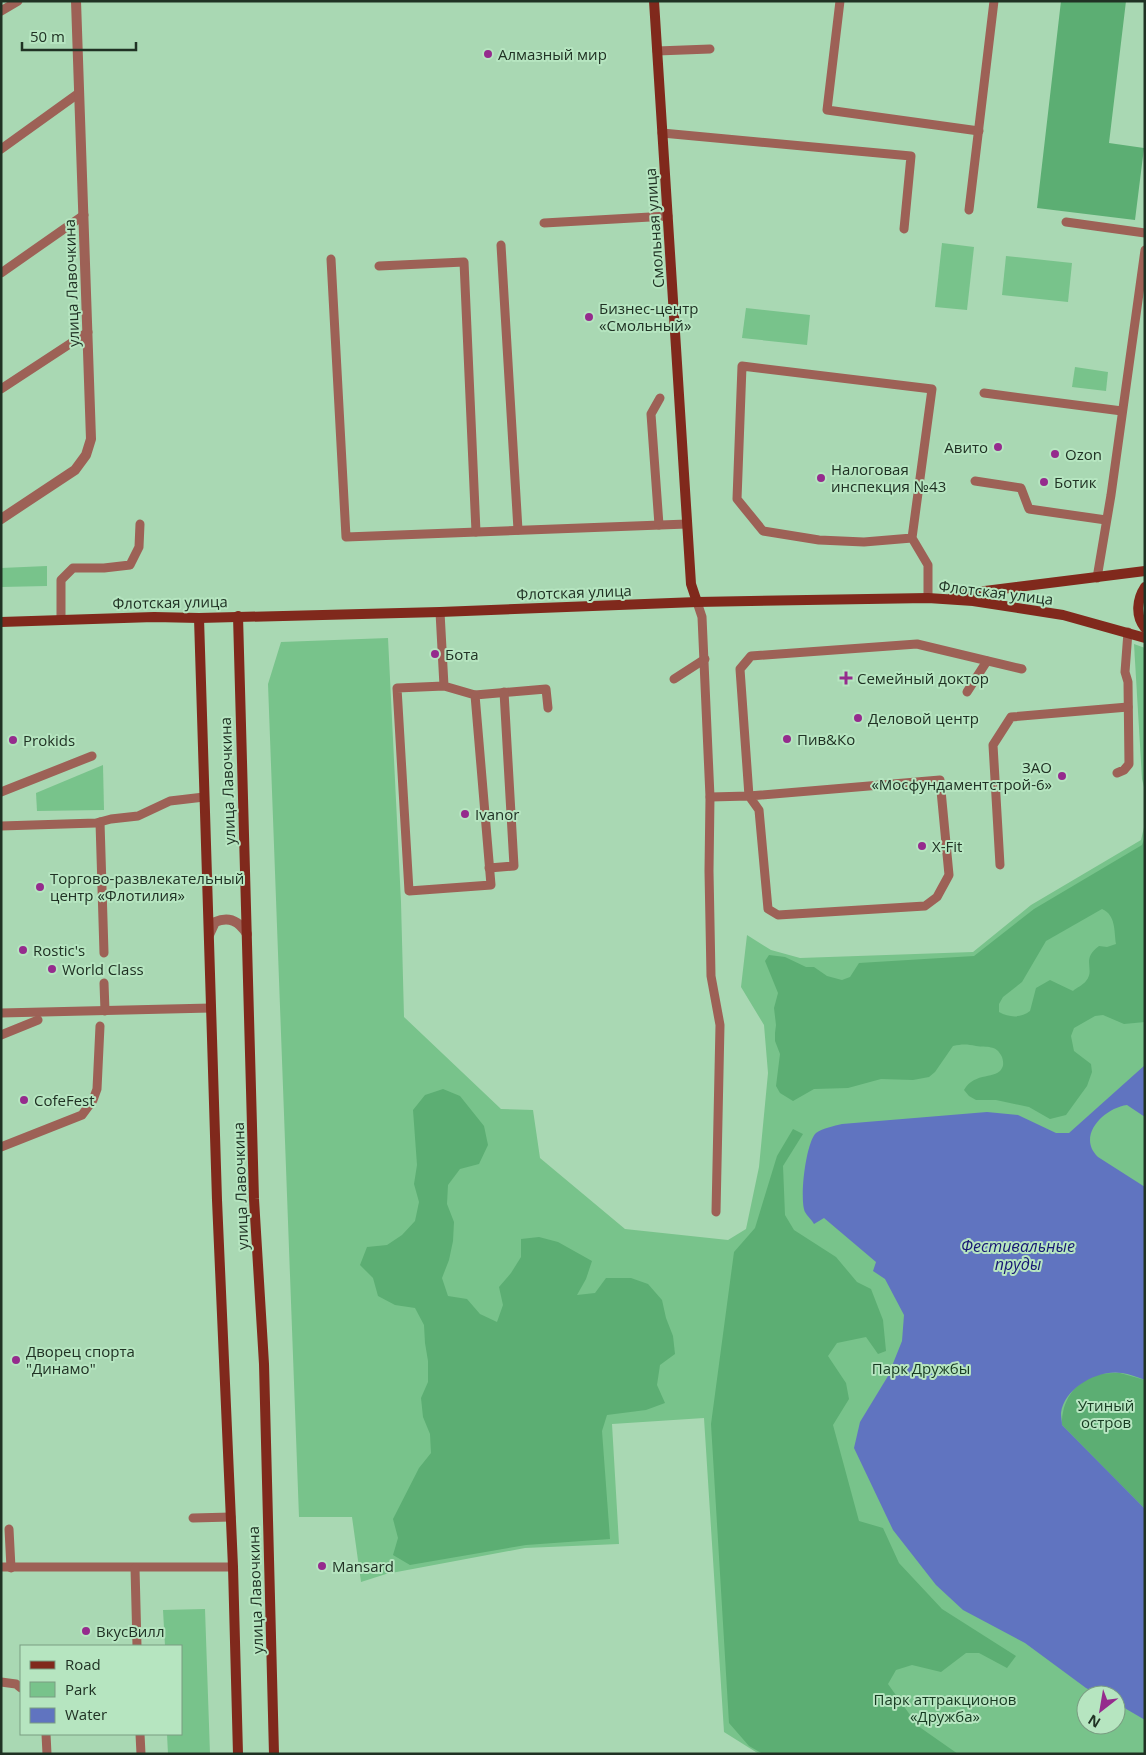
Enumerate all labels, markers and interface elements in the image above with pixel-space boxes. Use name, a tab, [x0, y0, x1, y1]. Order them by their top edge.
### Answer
scale bar	[22, 20, 136, 52]
text: 50 m	[30, 26, 65, 46]
place label: Алмазный мир	[498, 44, 607, 64]
marker: Алмазный мир	[482, 48, 494, 60]
street label: Смольная улица	[640, 167, 668, 289]
street label: улица Лавочкина	[59, 219, 83, 347]
place label: Бизнес-центр «Смольный»	[599, 298, 698, 335]
marker: Бизнес-центр «Смольный»	[583, 311, 595, 323]
place label: Авито	[944, 437, 988, 457]
marker: Авито	[992, 441, 1004, 453]
place label: Ozon	[1065, 444, 1102, 464]
marker: Ozon	[1049, 448, 1061, 460]
place label: Налоговая инспекция №43	[831, 459, 946, 496]
marker: Налоговая инспекция №43	[815, 472, 827, 484]
place label: Ботик	[1054, 472, 1097, 492]
marker: Ботик	[1038, 476, 1050, 488]
street label: Флотская улица	[937, 575, 1055, 609]
street label: Флотская улица	[516, 580, 632, 604]
street label: Флотская улица	[112, 591, 228, 613]
place label: Бота	[445, 644, 479, 664]
marker: Бота	[429, 648, 441, 660]
place label: Семейный доктор	[857, 668, 989, 688]
marker: Семейный доктор	[839, 671, 853, 685]
place label: Деловой центр	[868, 708, 979, 728]
marker: Деловой центр	[852, 712, 864, 724]
street label: улица Лавочкина	[215, 717, 239, 845]
place label: Пив&Ко	[797, 729, 855, 749]
place label: Prokids	[23, 730, 75, 750]
marker: Пив&Ко	[781, 733, 793, 745]
marker: Prokids	[7, 734, 19, 746]
place label: ЗАО «Мосфундаментстрой-6»	[871, 757, 1052, 794]
marker: ЗАО «Мосфундаментстрой-6»	[1056, 770, 1068, 782]
place label: Ivanor	[475, 804, 519, 824]
marker: Ivanor	[459, 808, 471, 820]
place label: X-Fit	[932, 836, 962, 856]
marker: X-Fit	[916, 840, 928, 852]
place label: Торгово-развлекательный центр «Флотилия»	[50, 868, 244, 905]
marker: Торгово-развлекательный центр «Флотилия»	[34, 881, 46, 893]
place label: Rostic's	[33, 940, 85, 960]
marker: Rostic's	[17, 944, 29, 956]
place label: World Class	[62, 959, 144, 979]
marker: World Class	[46, 963, 58, 975]
place label: CofeFest	[34, 1090, 95, 1110]
marker: CofeFest	[18, 1094, 30, 1106]
street label: улица Лавочкина	[228, 1122, 252, 1250]
water label: Фестивальные пруды	[961, 1235, 1075, 1275]
place label: Дворец спорта "Динамо"	[26, 1341, 135, 1378]
marker: Дворец спорта "Динамо"	[10, 1354, 22, 1366]
park label: Парк Дружбы	[872, 1358, 970, 1378]
park label: Утиный остров	[1078, 1395, 1134, 1432]
street label: улица Лавочкина	[243, 1526, 267, 1654]
place label: Mansard	[332, 1556, 394, 1576]
marker: Mansard	[316, 1560, 328, 1572]
place label: ВкусВилл	[96, 1621, 165, 1641]
marker: ВкусВилл	[80, 1625, 92, 1637]
legend	[20, 1645, 182, 1735]
text: Road	[65, 1654, 101, 1674]
text: Park	[65, 1679, 96, 1699]
north arrow	[1076, 1685, 1126, 1735]
park label: Парк аттракционов «Дружба»	[874, 1689, 1016, 1726]
text: Water	[65, 1704, 107, 1724]
text: N	[1084, 1710, 1104, 1733]

